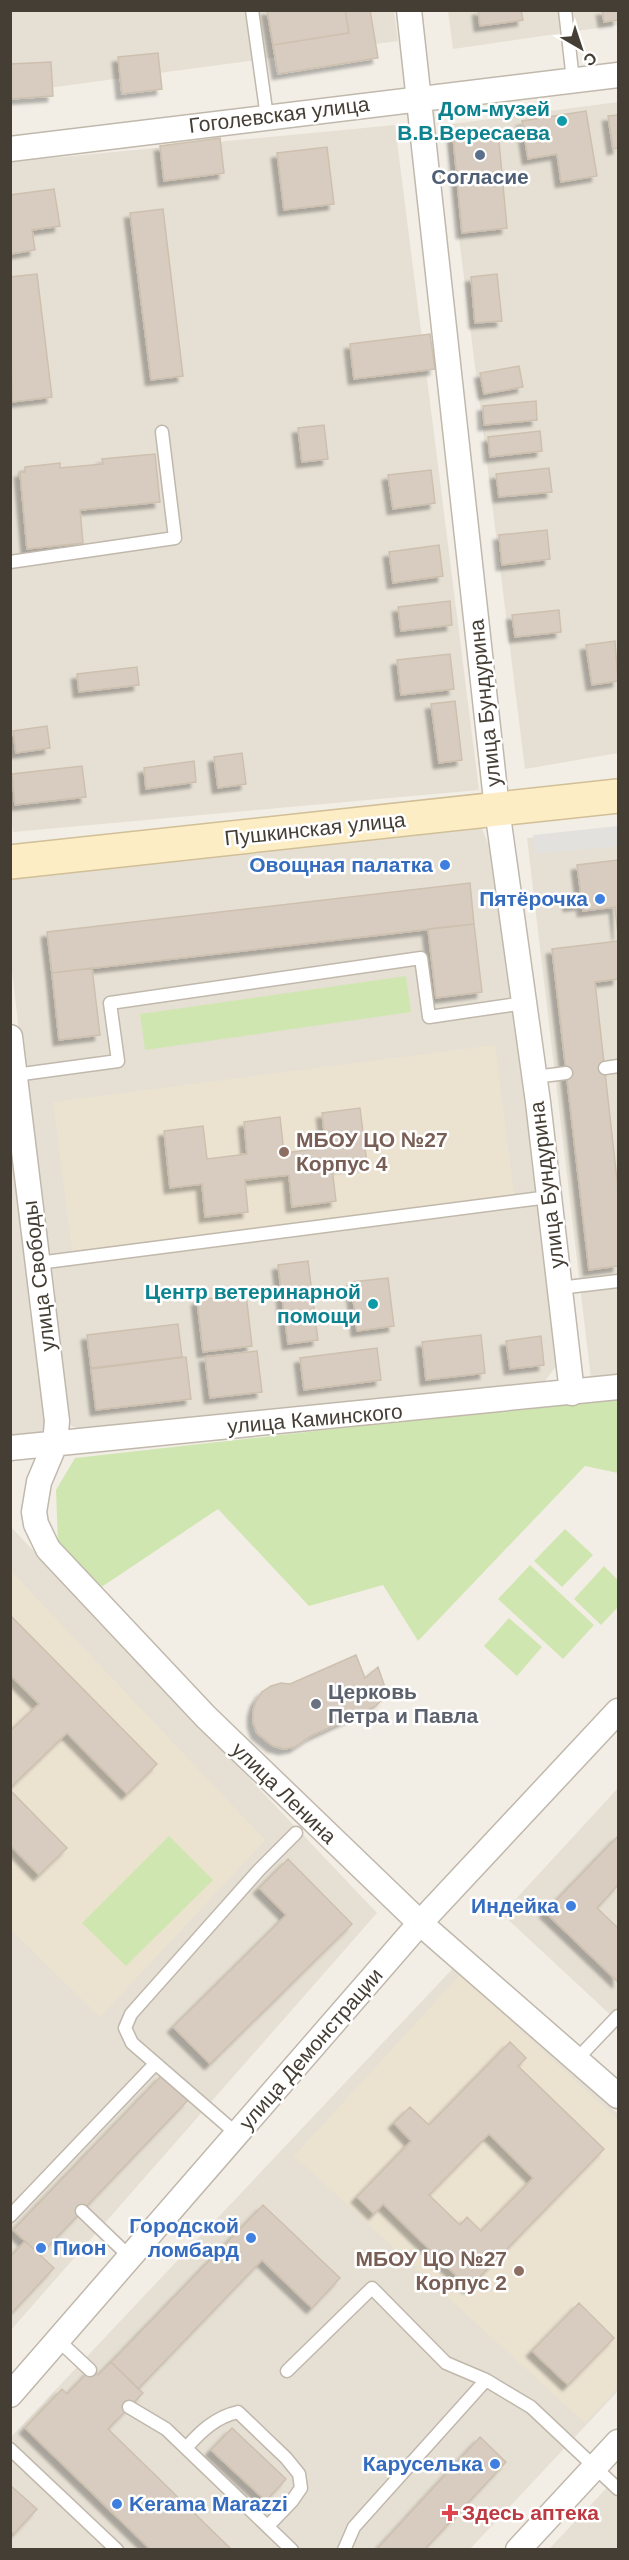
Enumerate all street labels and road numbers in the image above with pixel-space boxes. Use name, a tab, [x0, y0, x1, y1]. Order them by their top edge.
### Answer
street label: Гоголевская улица	[187, 92, 371, 137]
street label: улица Бундурина	[464, 618, 505, 788]
street label: Пушкинская улица	[223, 808, 407, 849]
street label: улица Бундурина	[525, 1100, 568, 1270]
street label: улица Свободы	[18, 1199, 59, 1353]
street label: улица Каминского	[226, 1399, 403, 1438]
street label: улица Ленина	[228, 1737, 341, 1848]
street label: улица Демонстрации	[234, 1963, 387, 2134]

